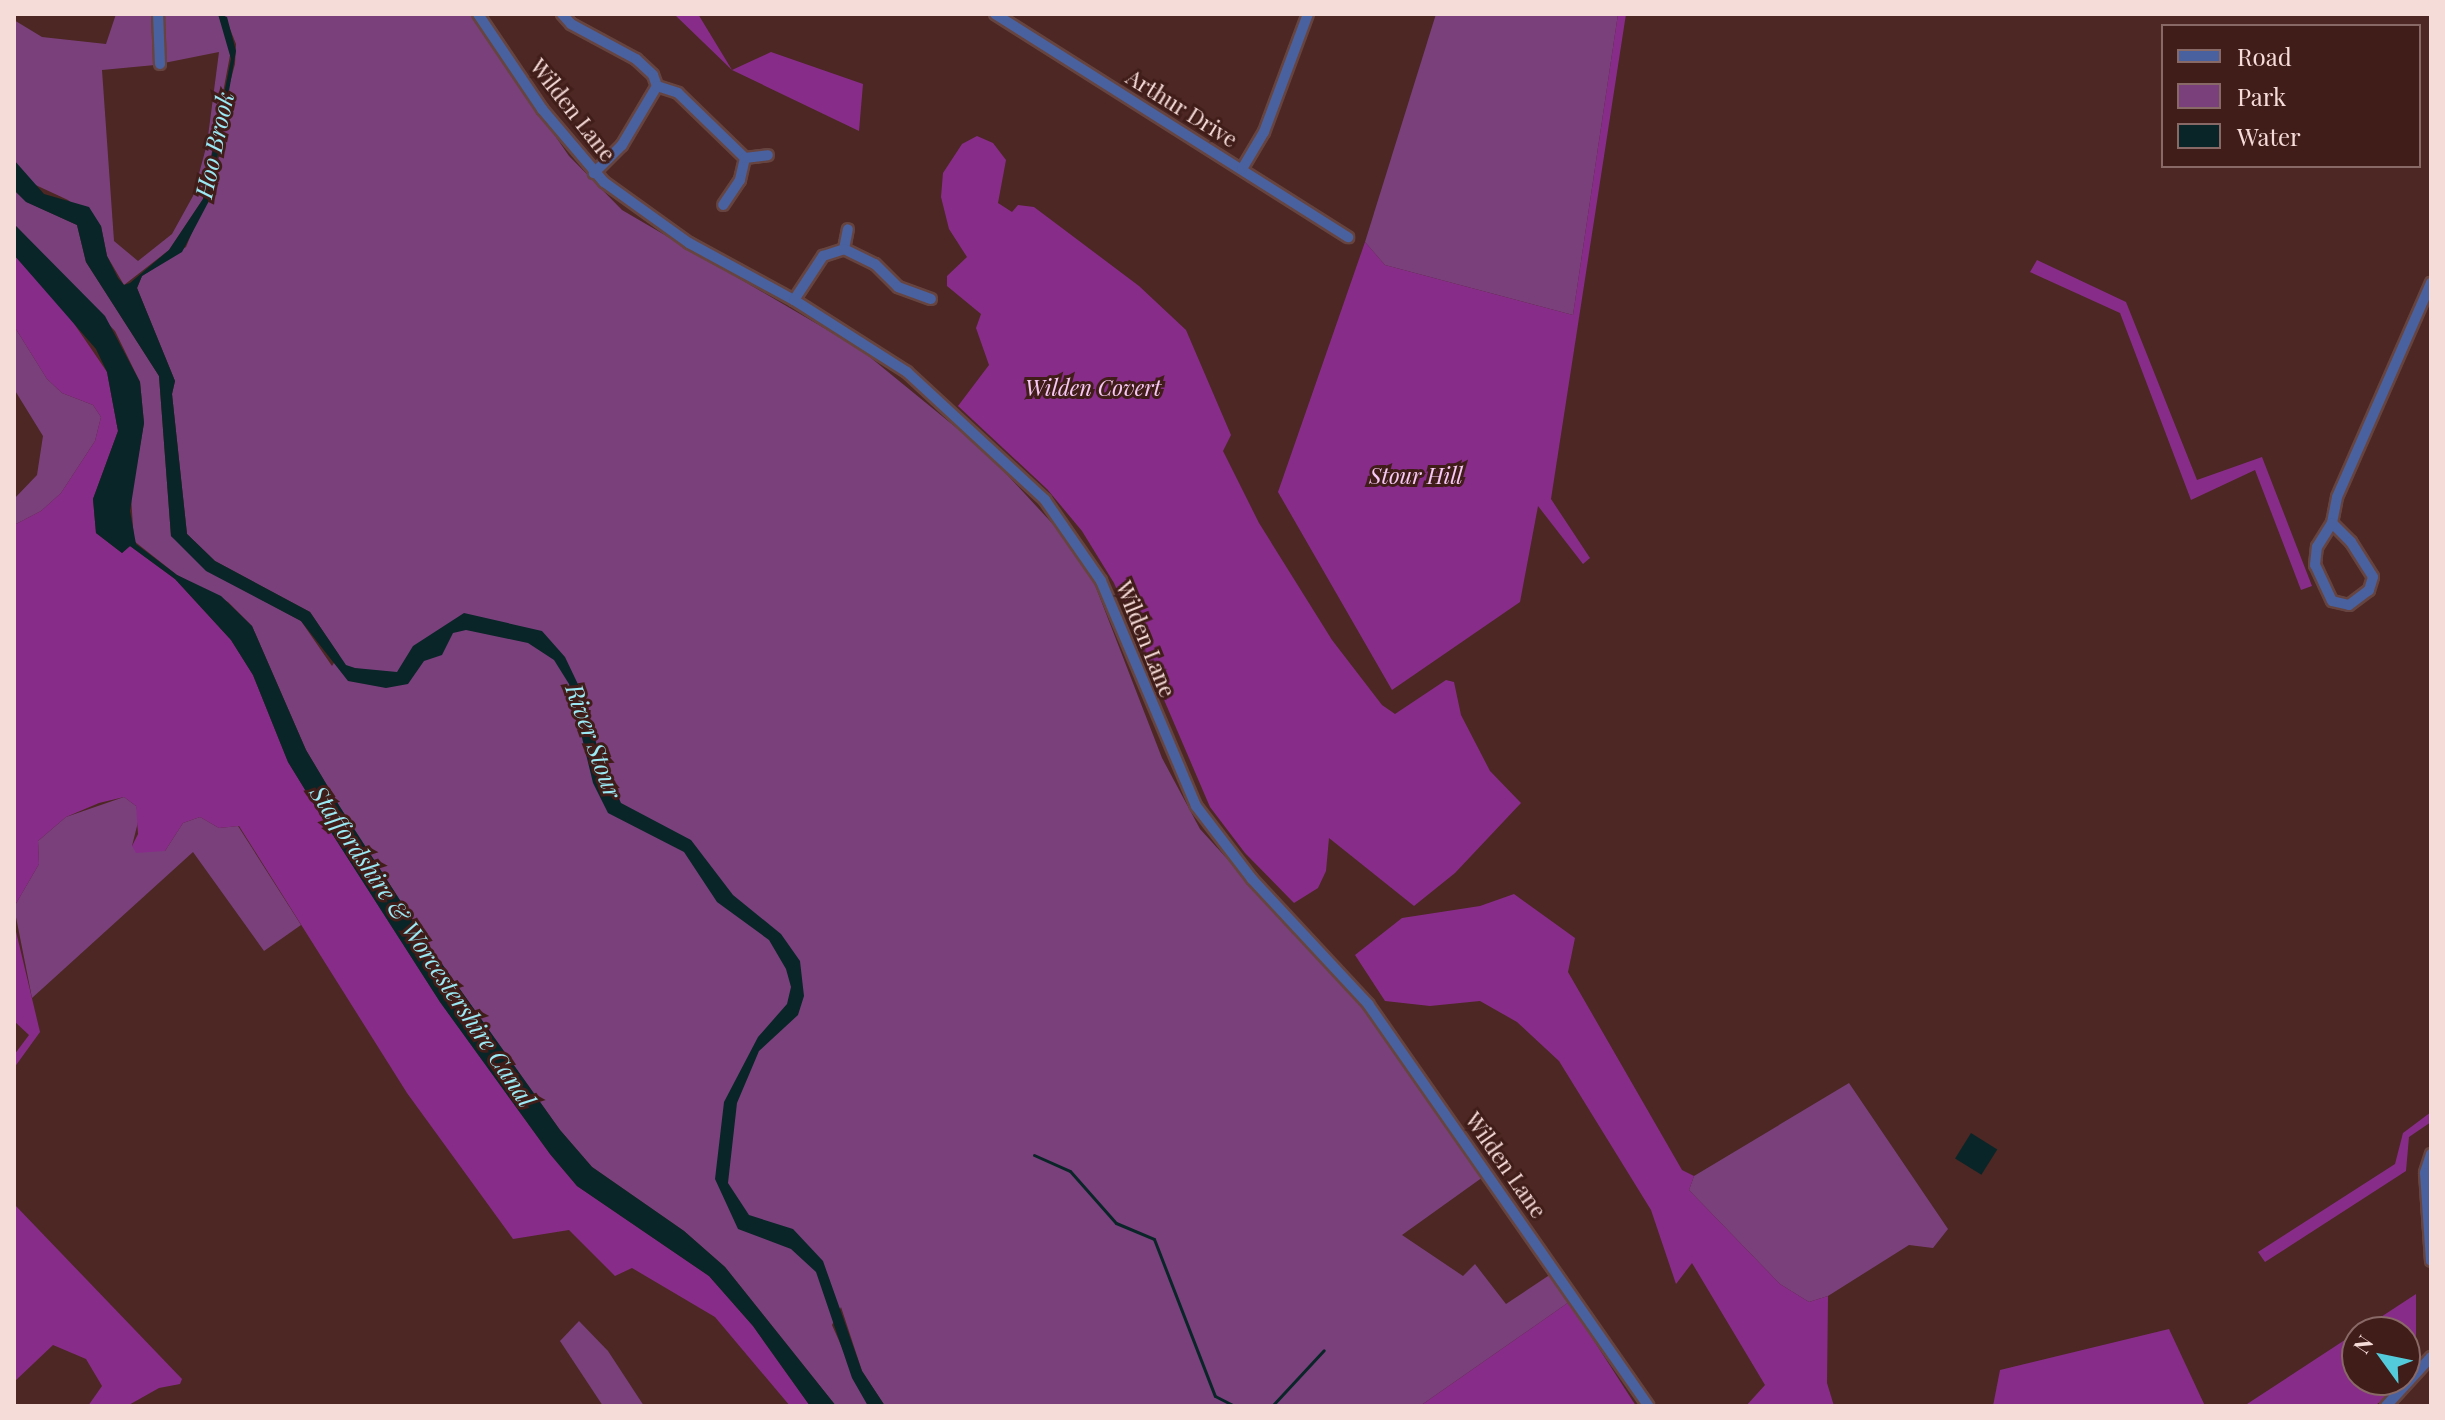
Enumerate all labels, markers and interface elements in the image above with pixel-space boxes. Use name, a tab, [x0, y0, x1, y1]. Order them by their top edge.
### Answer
legend	[2161, 24, 2421, 168]
text: Road	[2237, 40, 2292, 72]
street label: Wilden Lane	[525, 54, 621, 166]
street label: Arthur Drive	[1121, 63, 1243, 153]
text: Park	[2237, 80, 2286, 112]
water label: Hoo Brook	[189, 89, 239, 201]
text: Water	[2237, 120, 2301, 152]
park label: Wilden Covert	[1025, 375, 1161, 401]
park label: Stour Hill	[1369, 463, 1463, 489]
street label: Wilden Lane	[1111, 577, 1181, 701]
water label: River Stour	[560, 680, 628, 802]
water label: Staffordshire & Worcestershire Canal	[304, 780, 542, 1112]
street label: Wilden Lane	[1460, 1107, 1552, 1223]
north arrow	[2341, 1316, 2421, 1396]
text: N	[2346, 1329, 2379, 1359]

